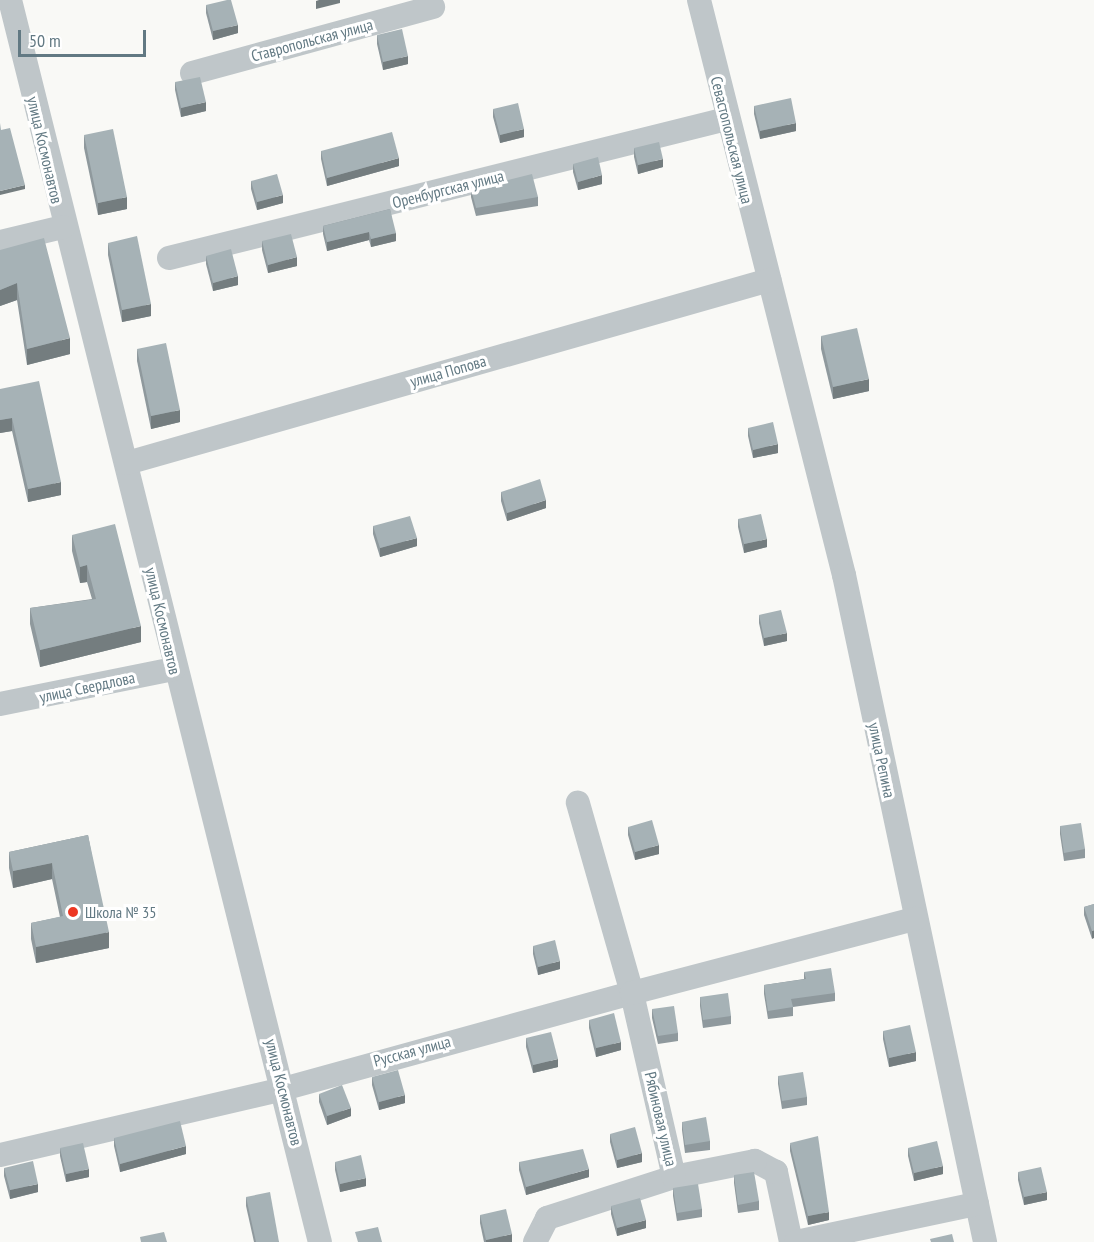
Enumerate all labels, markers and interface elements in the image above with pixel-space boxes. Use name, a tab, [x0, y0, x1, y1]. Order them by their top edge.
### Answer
street label: Ставропольская улица	[249, 15, 375, 65]
scale bar	[21, 18, 148, 56]
text: 50 m	[29, 29, 61, 52]
street label: Севастопольская улица	[707, 74, 757, 206]
street label: улица Космонавтов	[23, 95, 67, 205]
street label: Оренбургская улица	[390, 166, 506, 212]
street label: улица Попова	[408, 351, 488, 391]
street label: улица Космонавтов	[141, 566, 185, 676]
street label: улица Свердлова	[37, 668, 137, 706]
street label: улица Репина	[865, 720, 899, 800]
place label: Школа № 35	[85, 902, 156, 922]
marker: Школа № 35	[66, 905, 80, 919]
street label: Русская улица	[371, 1031, 453, 1071]
street label: улица Космонавтов	[261, 1037, 307, 1147]
street label: Рябиновая улица	[641, 1070, 681, 1168]

